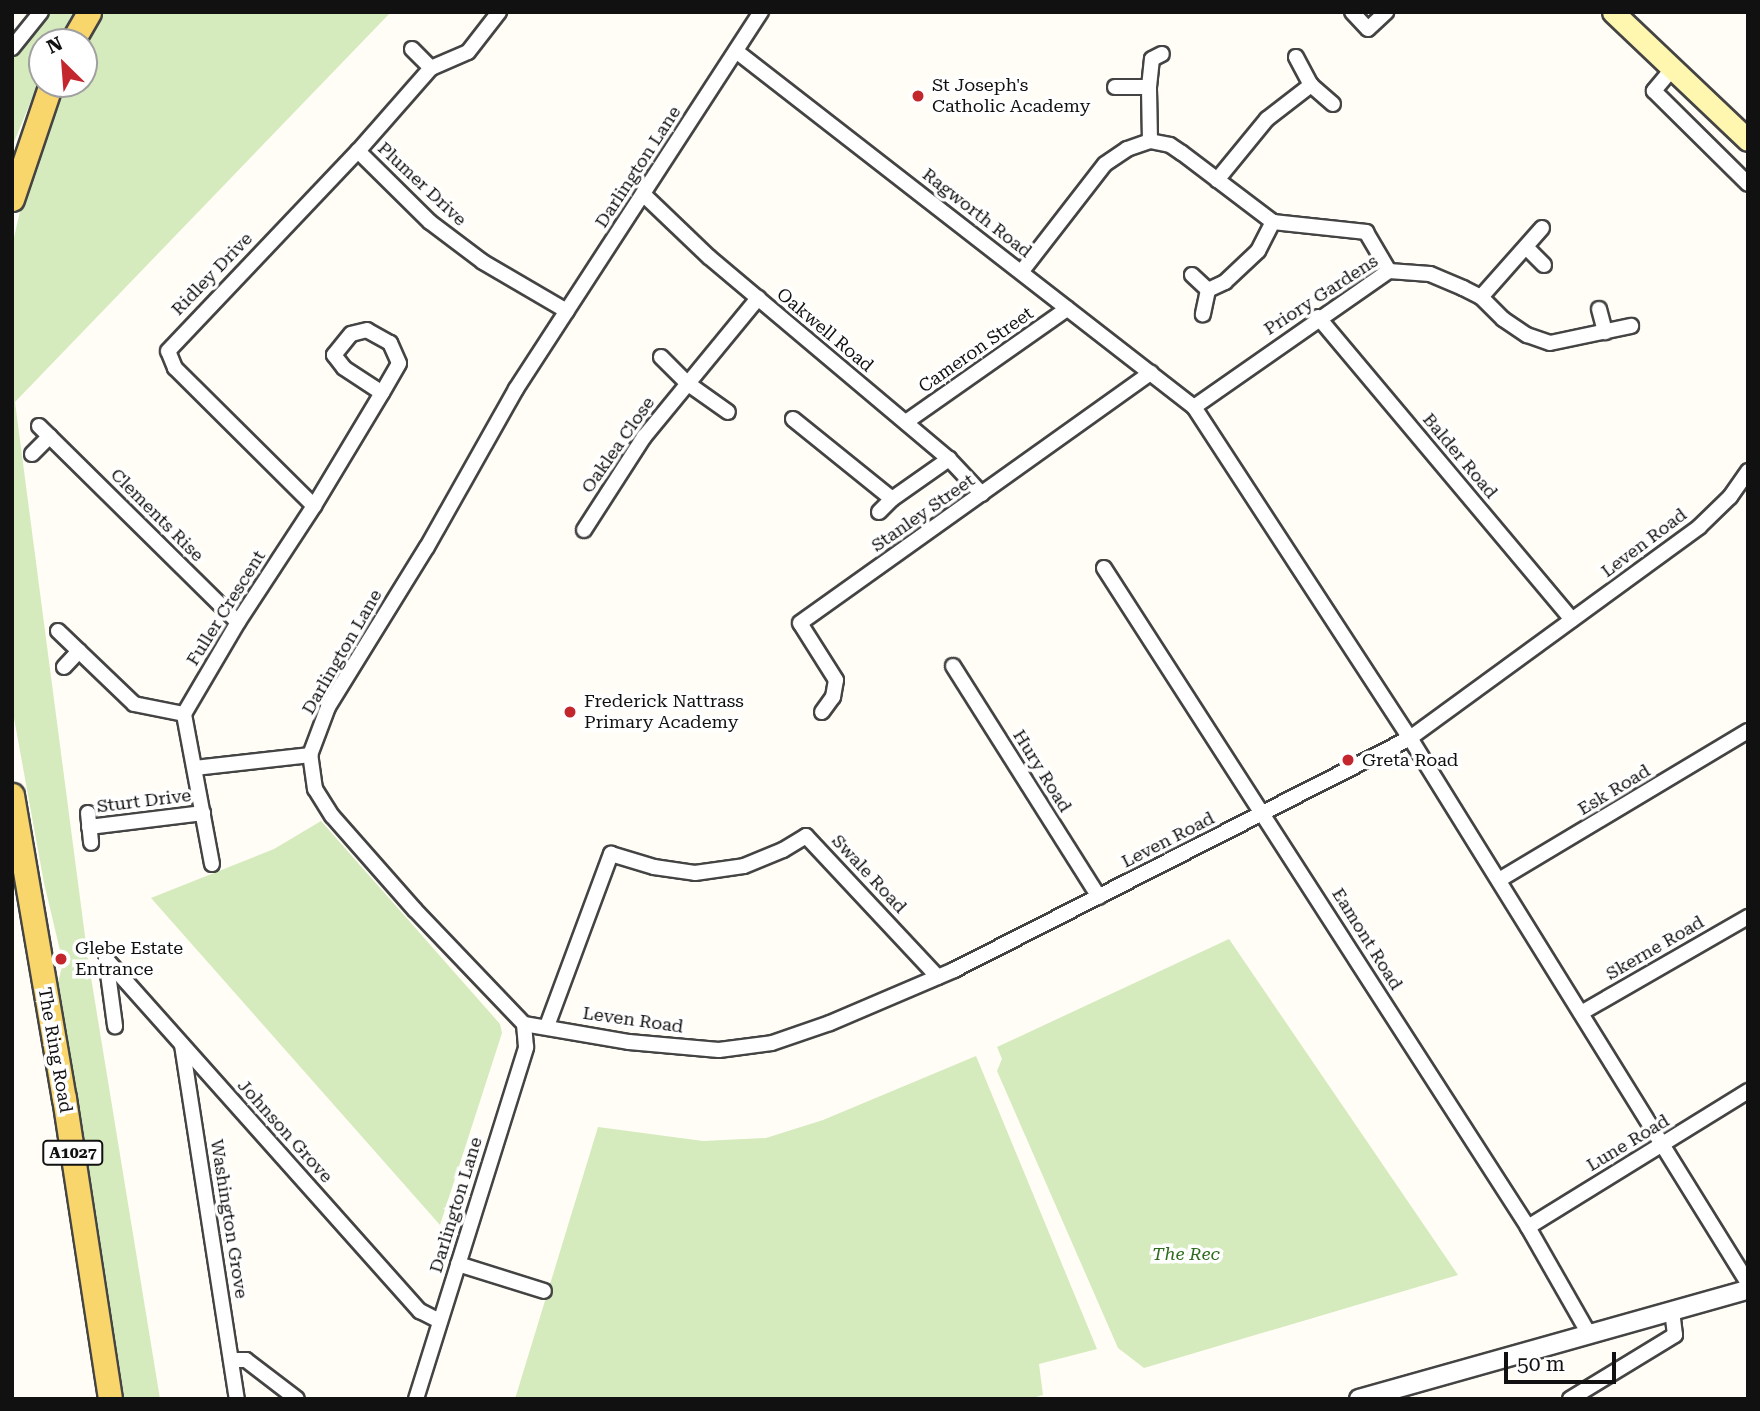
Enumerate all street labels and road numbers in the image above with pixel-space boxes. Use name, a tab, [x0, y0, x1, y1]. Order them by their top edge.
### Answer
street label: Darlington Lane	[591, 102, 685, 232]
street label: Plumer Drive	[373, 137, 471, 231]
street label: Ragworth Road	[918, 164, 1036, 262]
street label: Ridley Drive	[167, 228, 257, 320]
street label: Priory Gardens	[1260, 250, 1382, 340]
street label: Oakwell Road	[772, 283, 878, 377]
street label: Cameron Street	[915, 302, 1037, 398]
street label: Oaklea Close	[577, 393, 659, 497]
street label: Balder Road	[1418, 409, 1502, 503]
street label: Clements Rise	[106, 464, 208, 566]
street label: Stanley Street	[867, 469, 979, 557]
street label: Leven Road	[1597, 504, 1691, 582]
street label: Fuller Crescent	[182, 546, 270, 670]
street label: Darlington Lane	[297, 586, 387, 718]
street label: Hury Road	[1008, 726, 1076, 816]
street label: Esk Road	[1574, 760, 1654, 820]
street label: Sturt Drive	[96, 784, 192, 818]
street label: Leven Road	[1118, 807, 1218, 873]
street label: Swale Road	[827, 830, 911, 918]
street label: Eamont Road	[1327, 884, 1407, 994]
street label: Skerne Road	[1602, 911, 1708, 985]
street label: The Ring Road	[33, 986, 77, 1114]
street label: Leven Road	[581, 1002, 685, 1038]
street label: Johnson Grove	[233, 1075, 337, 1187]
street label: Lune Road	[1583, 1110, 1673, 1176]
street label: Darlington Lane	[425, 1135, 487, 1275]
street label: Washington Grove	[206, 1138, 252, 1300]
road number: A1027	[42, 1140, 104, 1166]

